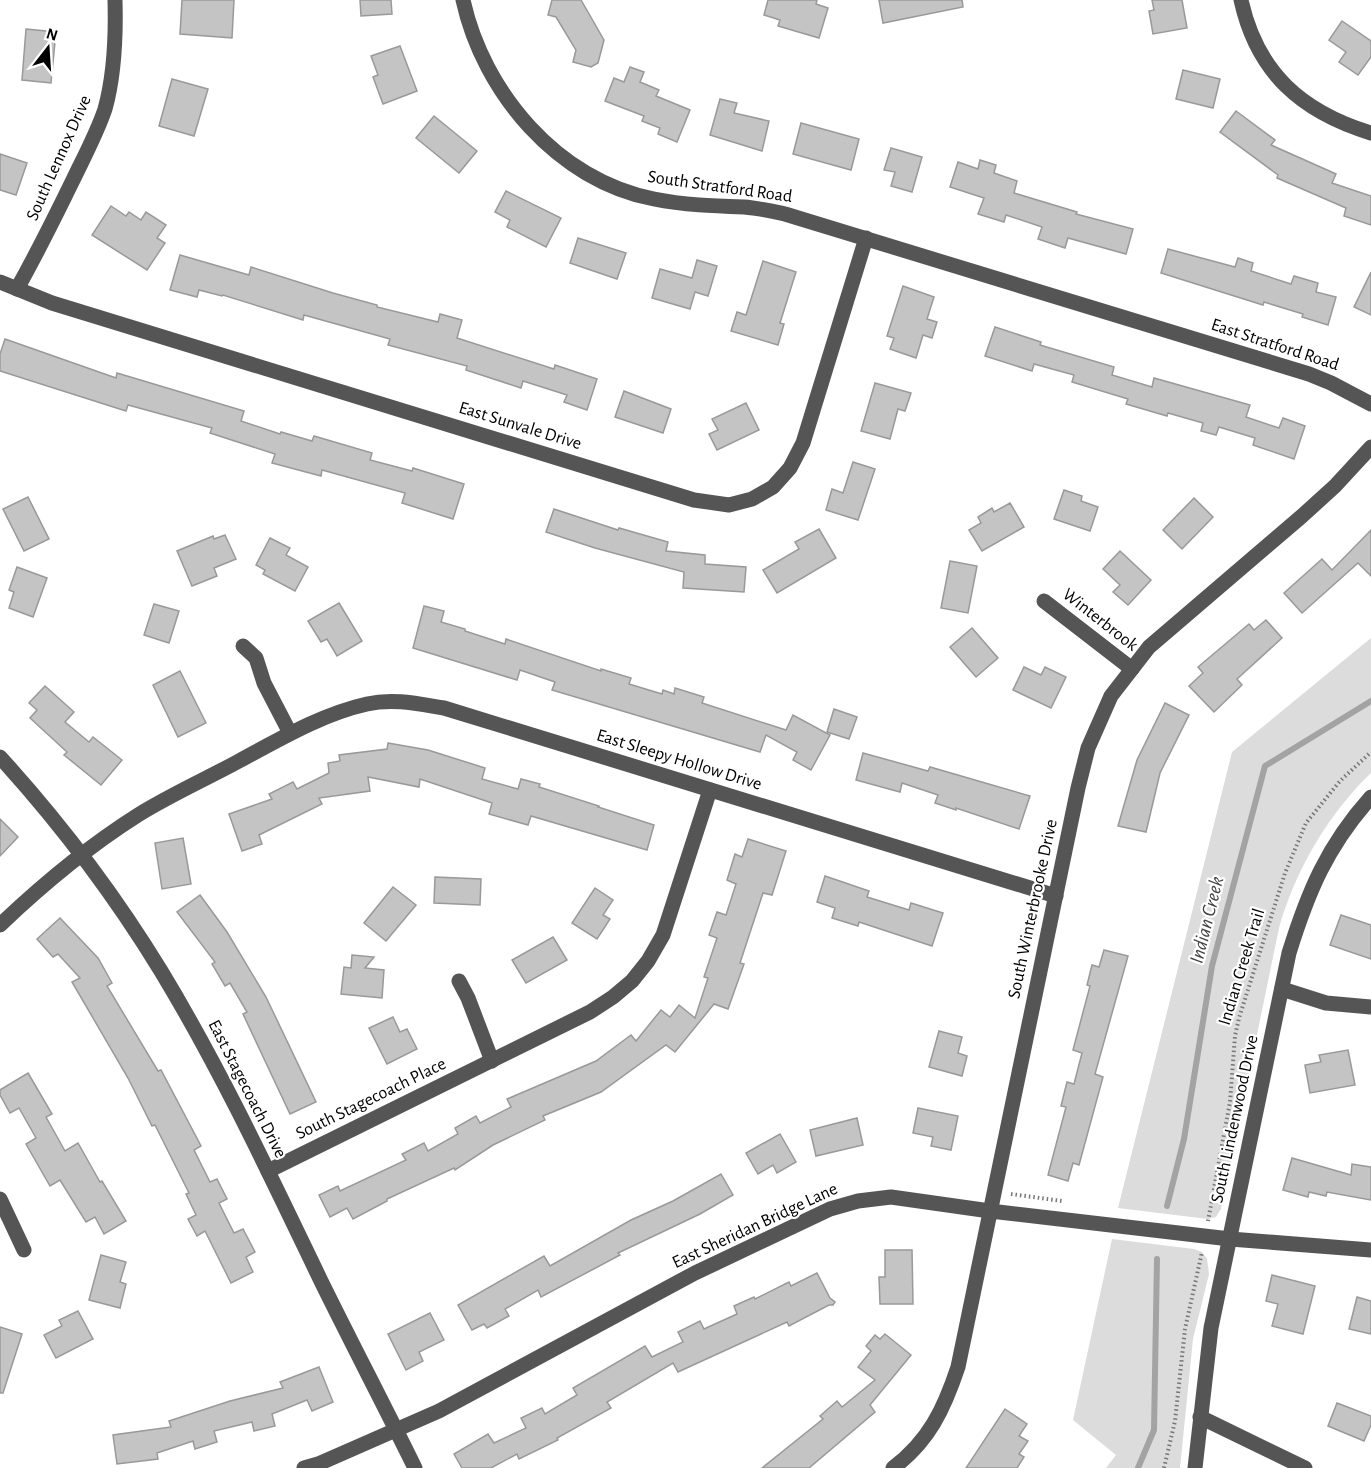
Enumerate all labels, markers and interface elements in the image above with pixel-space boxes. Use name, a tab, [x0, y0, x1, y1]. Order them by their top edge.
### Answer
north arrow	[18, 18, 78, 78]
text: N	[44, 25, 60, 44]
street label: South Lennox Drive	[23, 93, 95, 223]
street label: South Stratford Road	[647, 168, 793, 206]
street label: East Stratford Road	[1209, 316, 1341, 374]
street label: East Sunvale Drive	[457, 399, 583, 453]
street label: Winterbrook	[1059, 585, 1142, 655]
street label: East Sleepy Hollow Drive	[594, 726, 764, 794]
street label: South Winterbrooke Drive	[1005, 818, 1061, 1000]
water label: Indian Creek	[1187, 874, 1227, 966]
street label: Indian Creek Trail	[1216, 907, 1268, 1027]
street label: East Stagecoach Drive	[204, 1017, 290, 1161]
street label: South Lindenwood Drive	[1208, 1033, 1262, 1205]
street label: South Stagecoach Place	[293, 1055, 449, 1143]
street label: East Sheridan Bridge Lane	[670, 1180, 840, 1272]

